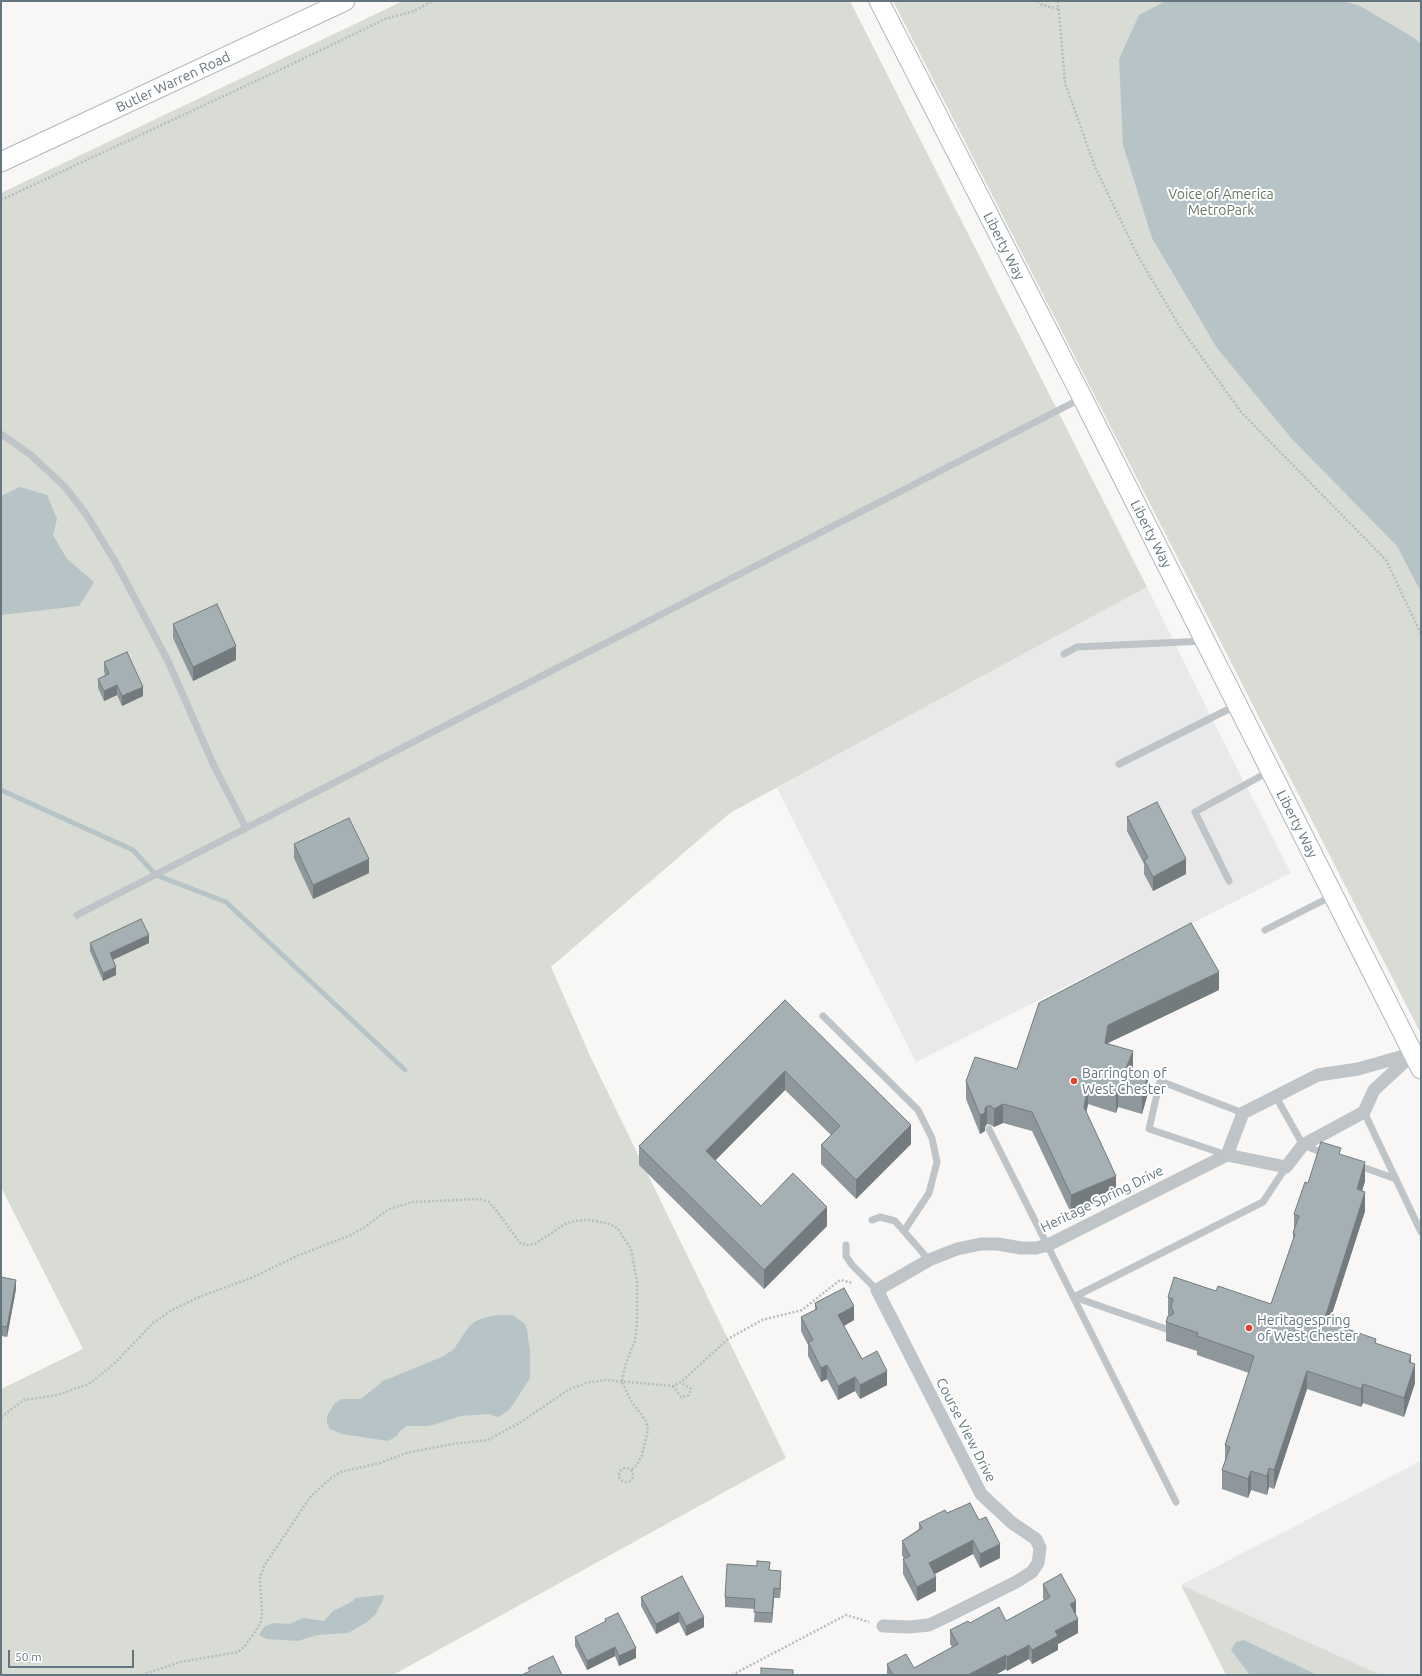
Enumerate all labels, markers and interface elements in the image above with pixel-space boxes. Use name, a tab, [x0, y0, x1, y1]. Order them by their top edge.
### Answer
street label: Butler Warren Road	[113, 48, 233, 116]
park label: Voice of America MetroPark	[1168, 186, 1274, 218]
street label: Liberty Way	[980, 209, 1028, 283]
street label: Liberty Way	[1127, 497, 1175, 571]
street label: Liberty Way	[1273, 787, 1321, 861]
place label: Barrington of West Chester	[1082, 1065, 1167, 1098]
marker: Barrington of West Chester	[1069, 1076, 1079, 1086]
street label: Heritage Spring Drive	[1038, 1162, 1166, 1236]
place label: Heritagespring of West Chester	[1257, 1312, 1358, 1344]
marker: Heritagespring of West Chester	[1244, 1323, 1254, 1333]
street label: Course View Drive	[932, 1375, 1000, 1485]
scale bar	[10, 1642, 136, 1668]
text: 50 m	[15, 1650, 42, 1663]

